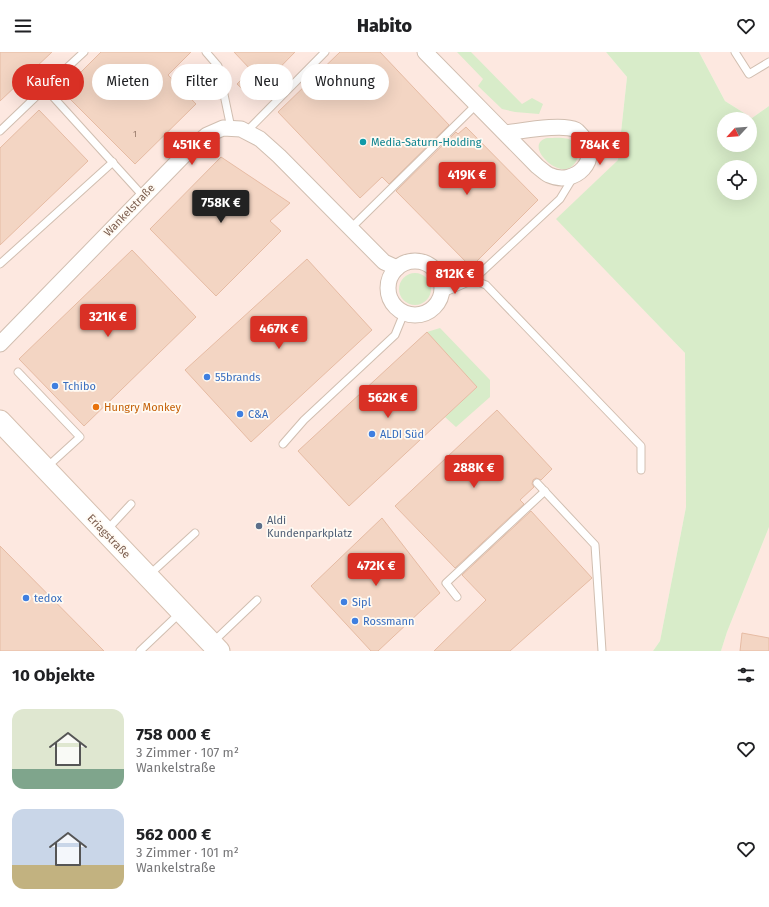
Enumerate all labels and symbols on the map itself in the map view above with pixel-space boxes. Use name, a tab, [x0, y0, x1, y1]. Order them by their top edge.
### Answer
north arrow	[717, 112, 757, 152]
house number: 1	[133, 129, 137, 139]
pin: 451K €	[159, 132, 225, 166]
pin: 784K €	[567, 132, 633, 166]
place label: Media-Saturn-Holding	[371, 136, 482, 149]
marker: Media-Saturn-Holding	[358, 137, 368, 147]
pin: 419K €	[434, 162, 500, 196]
street label: Wankelstraße	[101, 182, 157, 239]
pin: 758K €	[188, 190, 254, 224]
pin: 812K €	[422, 261, 488, 295]
pin: 321K €	[75, 304, 141, 338]
pin: 467K €	[246, 316, 312, 350]
place label: 55brands	[215, 371, 261, 384]
marker: 55brands	[202, 372, 212, 382]
place label: Tchibo	[63, 380, 96, 393]
marker: Tchibo	[50, 381, 60, 391]
pin: 562K €	[355, 385, 421, 419]
place label: Hungry Monkey	[104, 401, 182, 414]
marker: Hungry Monkey	[91, 402, 101, 412]
place label: C&A	[248, 408, 269, 421]
marker: C&A	[235, 409, 245, 419]
place label: ALDI Süd	[380, 428, 424, 441]
marker: ALDI Süd	[367, 429, 377, 439]
pin: 288K €	[441, 455, 507, 489]
street label: Eriagstraße	[84, 512, 133, 561]
place label: Aldi Kundenparkplatz	[267, 514, 352, 540]
marker: Aldi Kundenparkplatz	[254, 521, 264, 531]
pin: 472K €	[343, 553, 409, 587]
place label: tedox	[34, 592, 63, 605]
marker: tedox	[21, 593, 31, 603]
place label: Sipl	[352, 596, 371, 609]
marker: Sipl	[339, 597, 349, 607]
place label: Rossmann	[363, 615, 414, 628]
marker: Rossmann	[350, 616, 360, 626]

